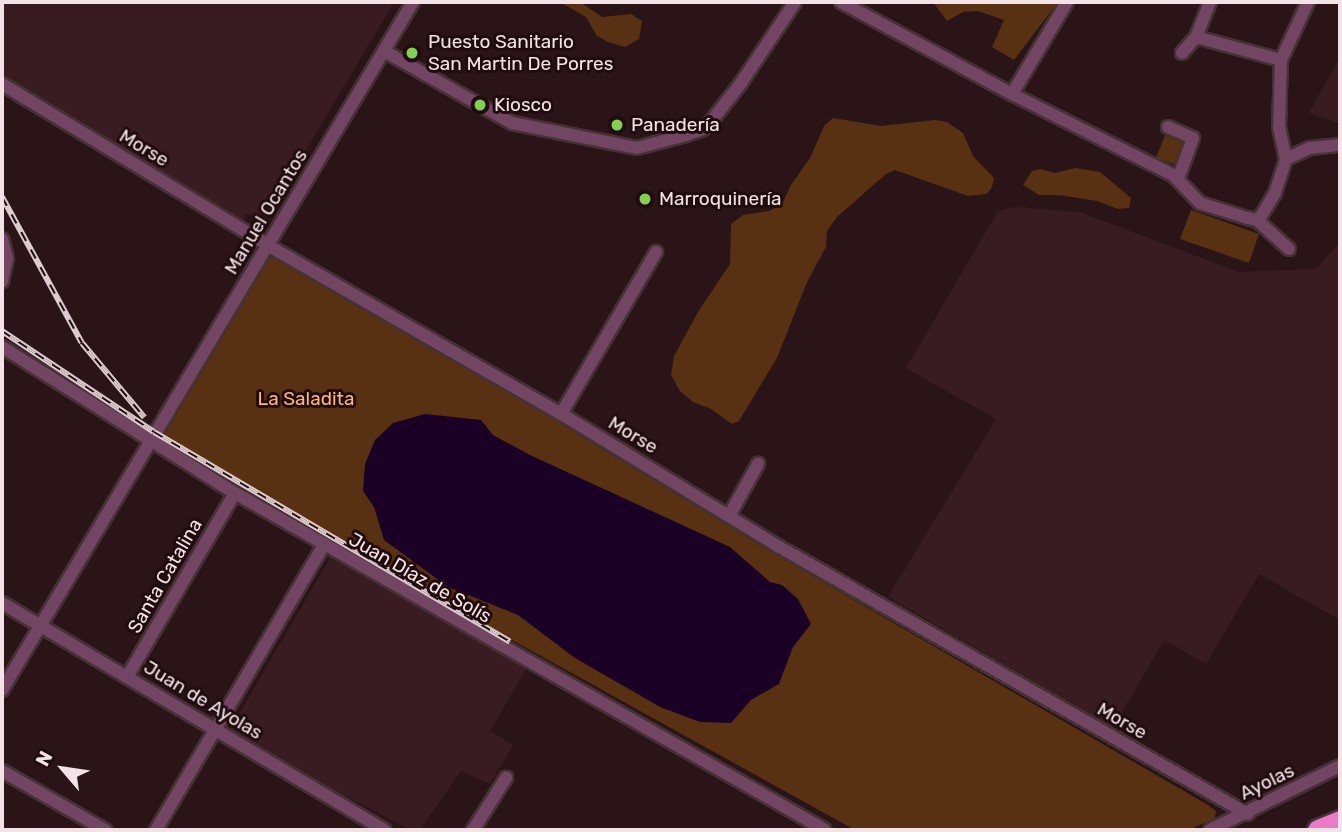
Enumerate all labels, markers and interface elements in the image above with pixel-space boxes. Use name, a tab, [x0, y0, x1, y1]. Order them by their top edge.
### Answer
place label: Puesto Sanitario San Martin De Porres	[428, 31, 613, 75]
marker: Puesto Sanitario San Martin De Porres	[402, 43, 422, 63]
place label: Kiosco	[494, 94, 552, 116]
marker: Kiosco	[472, 97, 488, 113]
place label: Panadería	[631, 114, 720, 136]
marker: Panadería	[609, 117, 625, 133]
street label: Morse	[115, 124, 173, 172]
street label: Manuel Ocantos	[220, 145, 312, 279]
place label: Marroquinería	[659, 188, 782, 210]
marker: Marroquinería	[637, 191, 653, 207]
park label: La Saladita	[257, 388, 355, 410]
street label: Morse	[604, 411, 662, 459]
street label: Santa Catalina	[123, 515, 207, 637]
street label: Juan Díaz de Solís	[345, 528, 495, 628]
street label: Juan de Ayolas	[139, 656, 267, 744]
street label: Morse	[1093, 698, 1151, 744]
north arrow	[28, 734, 98, 804]
text: N	[31, 747, 58, 770]
street label: Ayolas	[1236, 759, 1298, 805]

